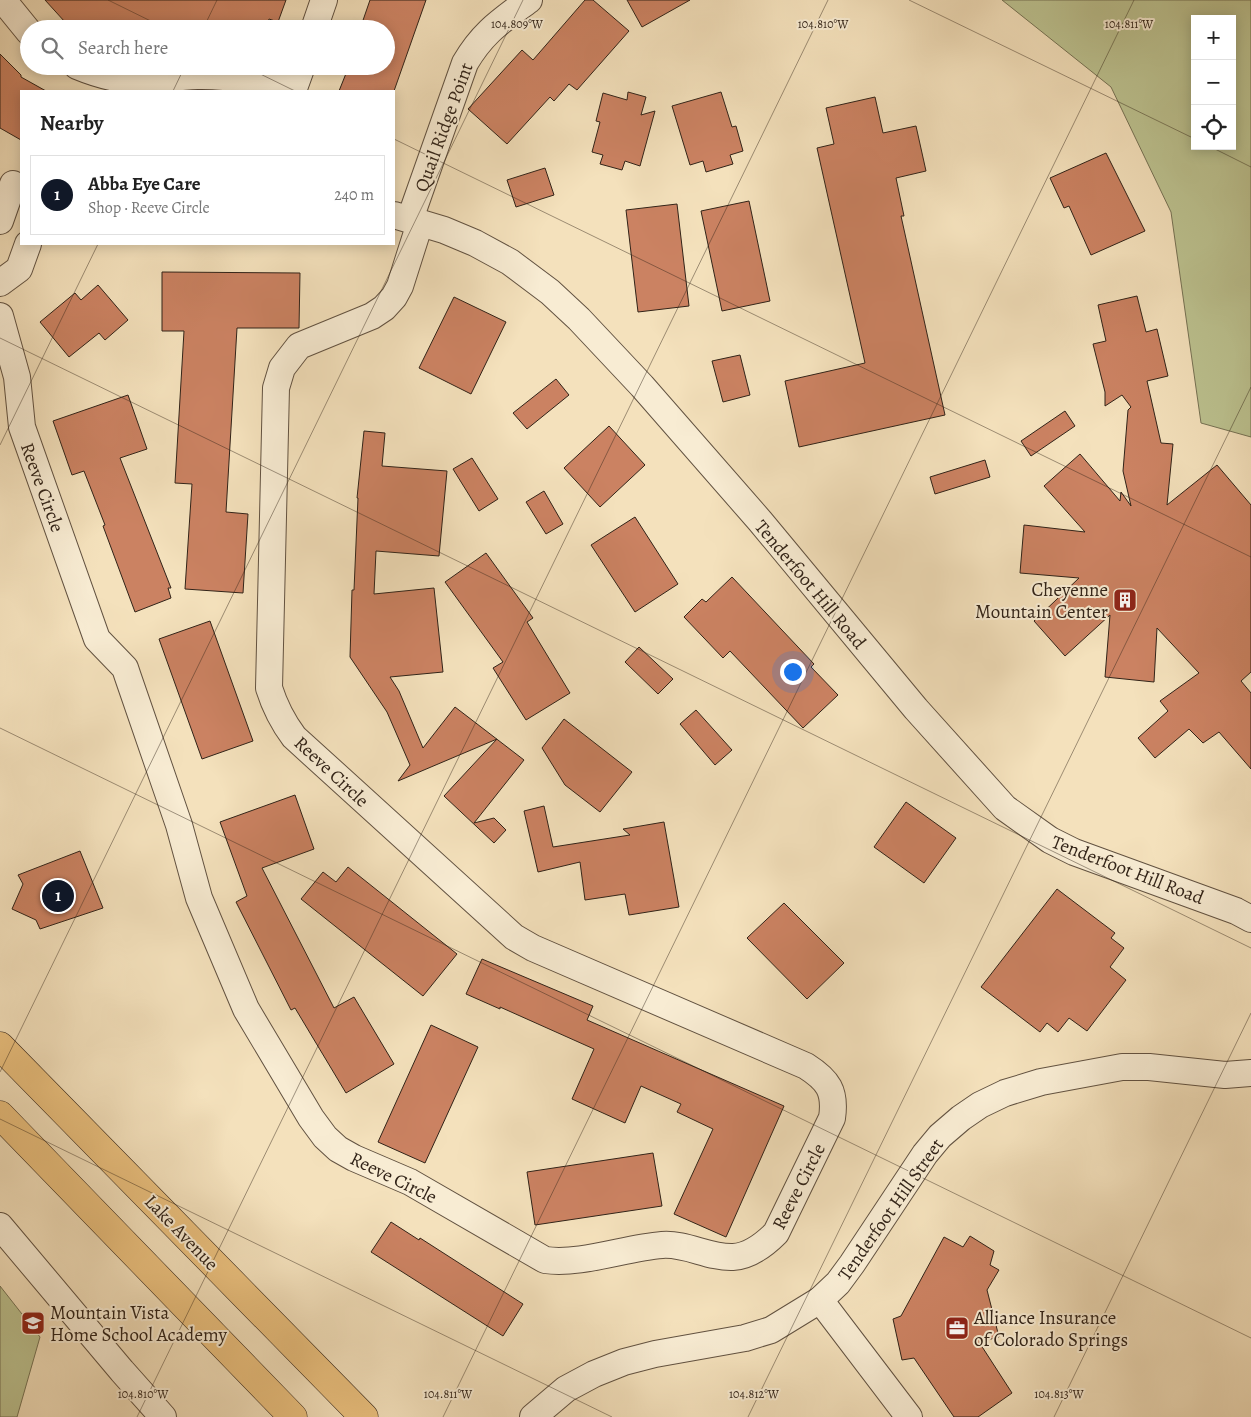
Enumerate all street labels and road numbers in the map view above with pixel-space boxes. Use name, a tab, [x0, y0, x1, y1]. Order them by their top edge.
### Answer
street label: Quail Ridge Point	[408, 59, 479, 196]
street label: Reeve Circle	[14, 439, 70, 536]
street label: Tenderfoot Hill Road	[748, 515, 872, 655]
street label: Reeve Circle	[288, 730, 374, 813]
street label: Tenderfoot Hill Road	[1048, 829, 1208, 911]
street label: Tenderfoot Hill Street	[832, 1133, 950, 1286]
street label: Reeve Circle	[766, 1139, 832, 1234]
street label: Reeve Circle	[346, 1146, 441, 1210]
street label: Lake Avenue	[138, 1189, 224, 1276]

